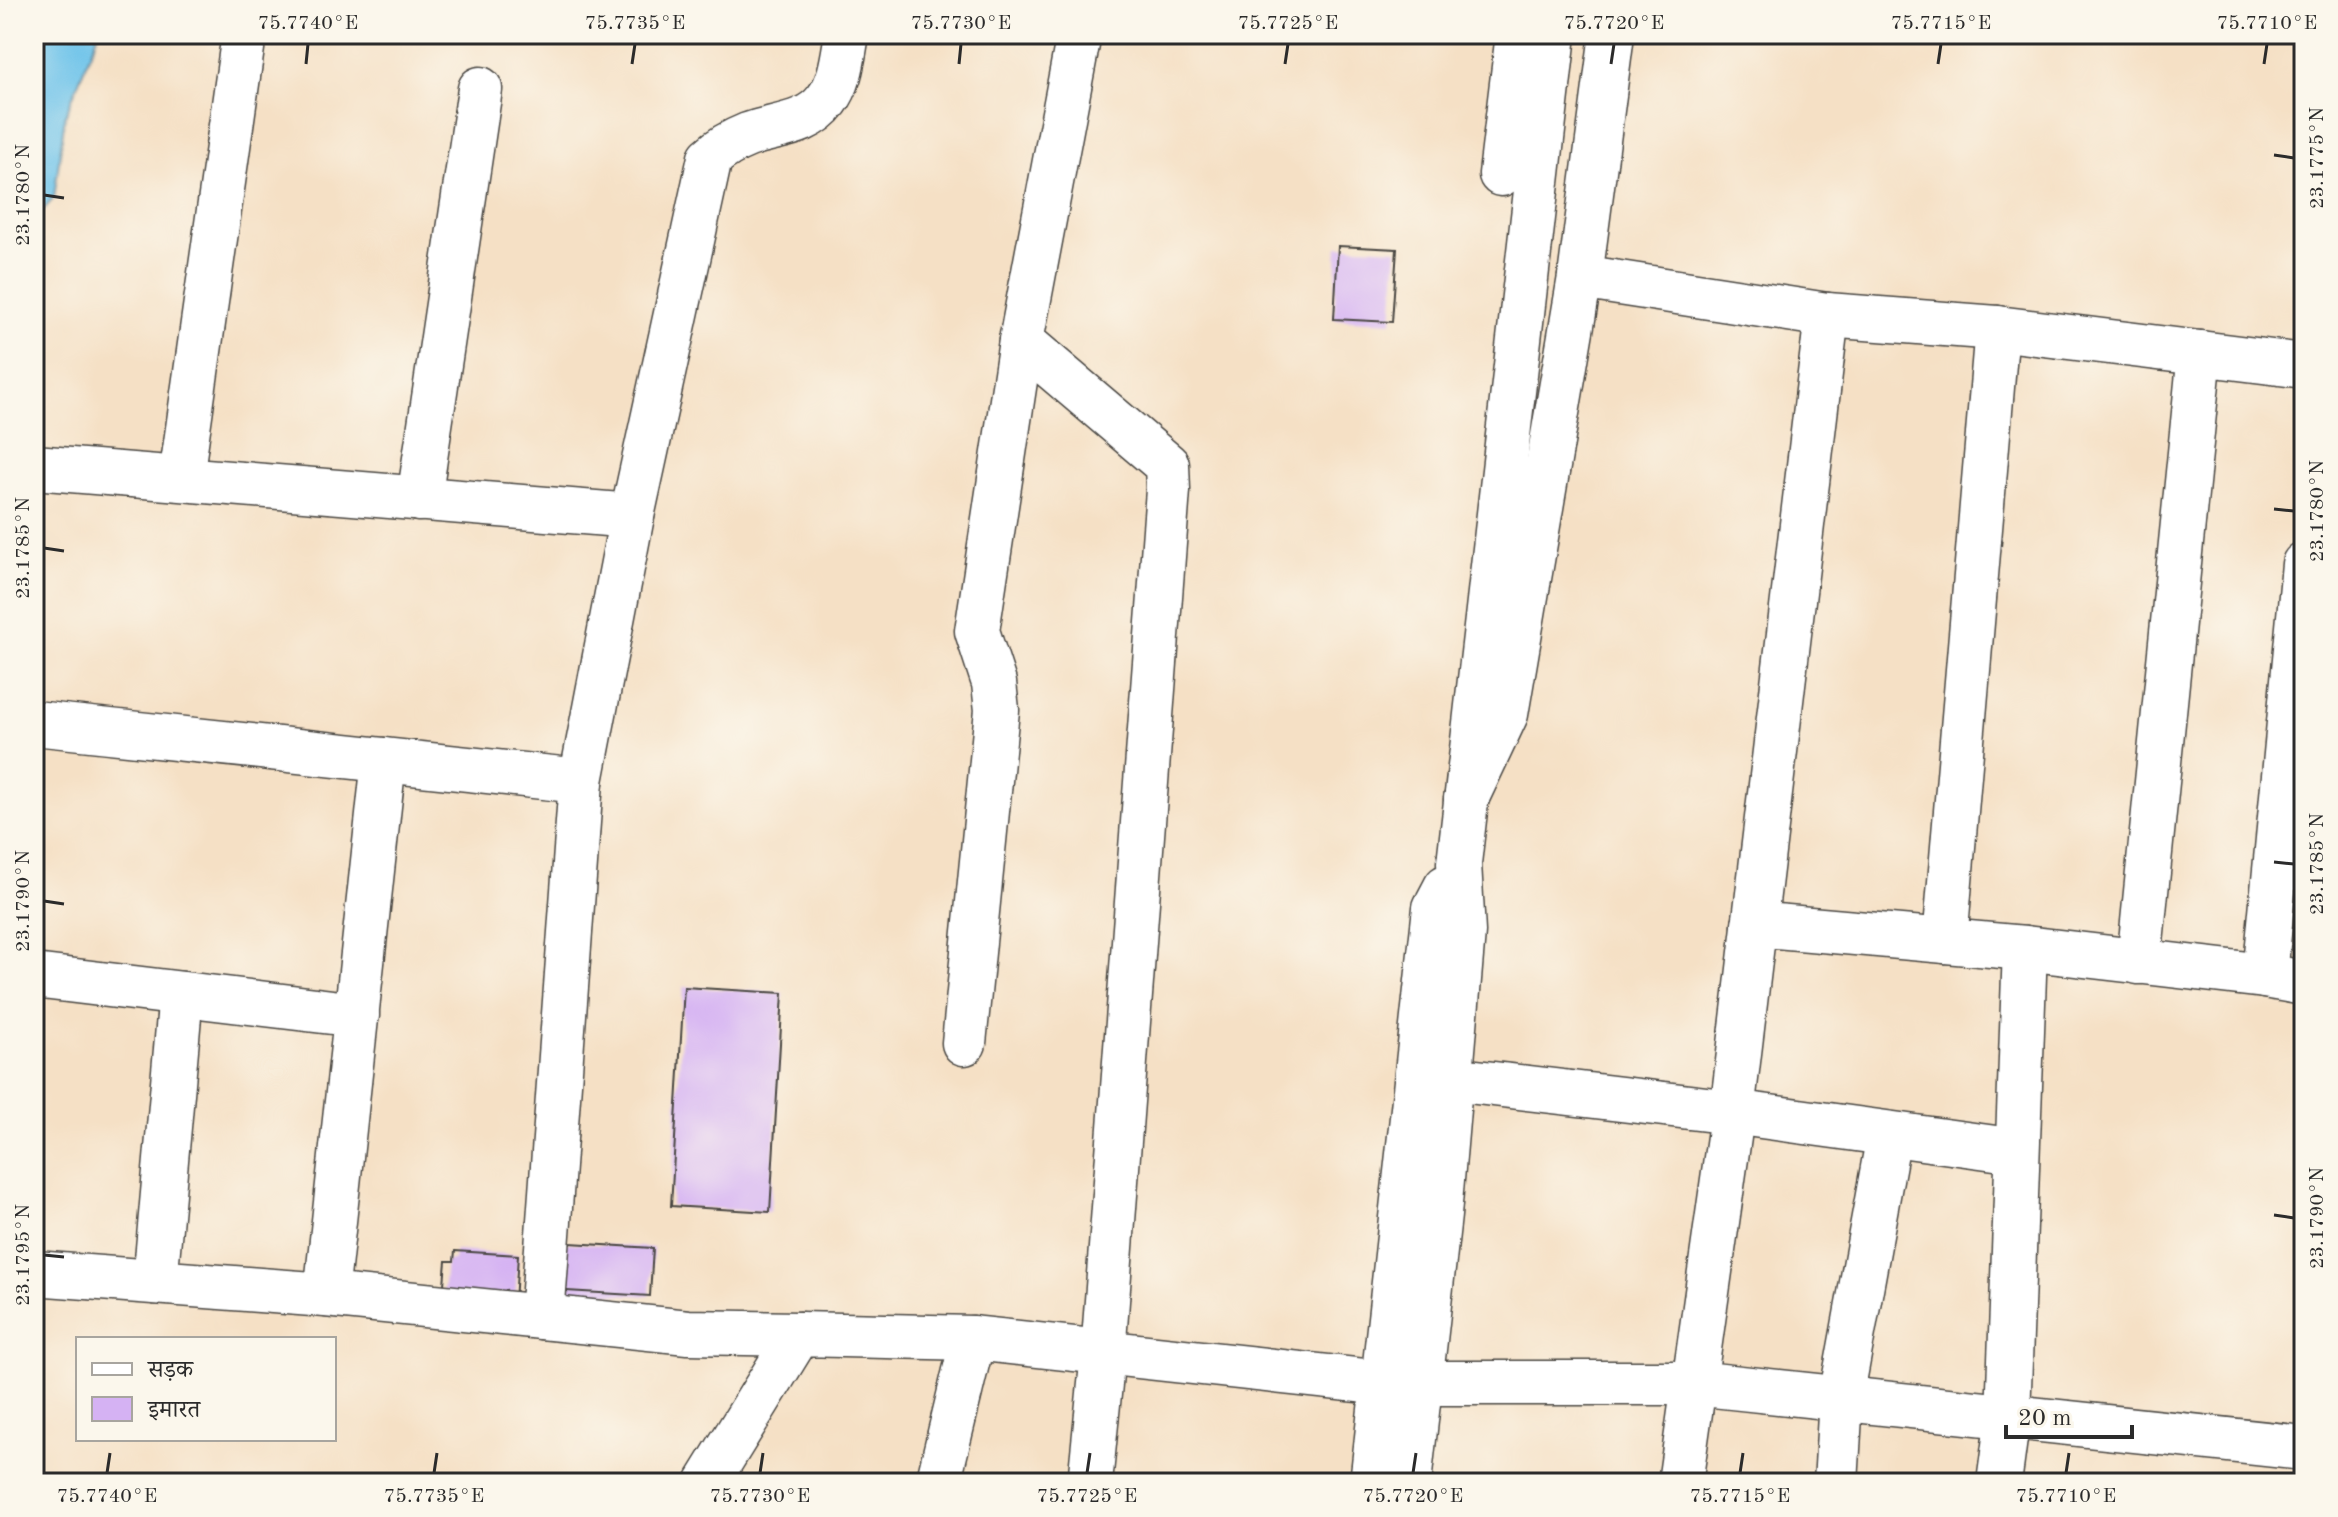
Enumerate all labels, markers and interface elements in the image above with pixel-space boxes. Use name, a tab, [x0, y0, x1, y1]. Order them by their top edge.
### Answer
text: 75.7740°E	[258, 14, 358, 34]
text: 75.7735°E	[585, 14, 685, 34]
text: 75.7730°E	[911, 14, 1011, 34]
text: 75.7725°E	[1238, 14, 1338, 34]
text: 75.7720°E	[1564, 14, 1664, 34]
text: 75.7715°E	[1891, 14, 1991, 34]
text: 75.7710°E	[2217, 14, 2317, 34]
text: 23.1775°N	[2308, 107, 2328, 209]
text: 23.1780°N	[14, 144, 34, 246]
text: 23.1780°N	[2308, 460, 2328, 562]
text: 23.1785°N	[14, 497, 34, 599]
text: 23.1785°N	[2308, 813, 2328, 915]
text: 23.1790°N	[14, 850, 34, 952]
text: 23.1790°N	[2308, 1167, 2328, 1269]
text: 23.1795°N	[14, 1204, 34, 1306]
legend	[76, 1337, 336, 1441]
text: सड़क	[147, 1359, 195, 1383]
scale bar	[2006, 1389, 2132, 1439]
text: इमारत	[147, 1399, 201, 1423]
text: 20 m	[2018, 1407, 2072, 1431]
text: 75.7740°E	[57, 1487, 157, 1507]
text: 75.7735°E	[384, 1487, 484, 1507]
text: 75.7730°E	[710, 1487, 810, 1507]
text: 75.7725°E	[1037, 1487, 1137, 1507]
text: 75.7720°E	[1363, 1487, 1463, 1507]
text: 75.7715°E	[1690, 1487, 1790, 1507]
text: 75.7710°E	[2016, 1487, 2116, 1507]

